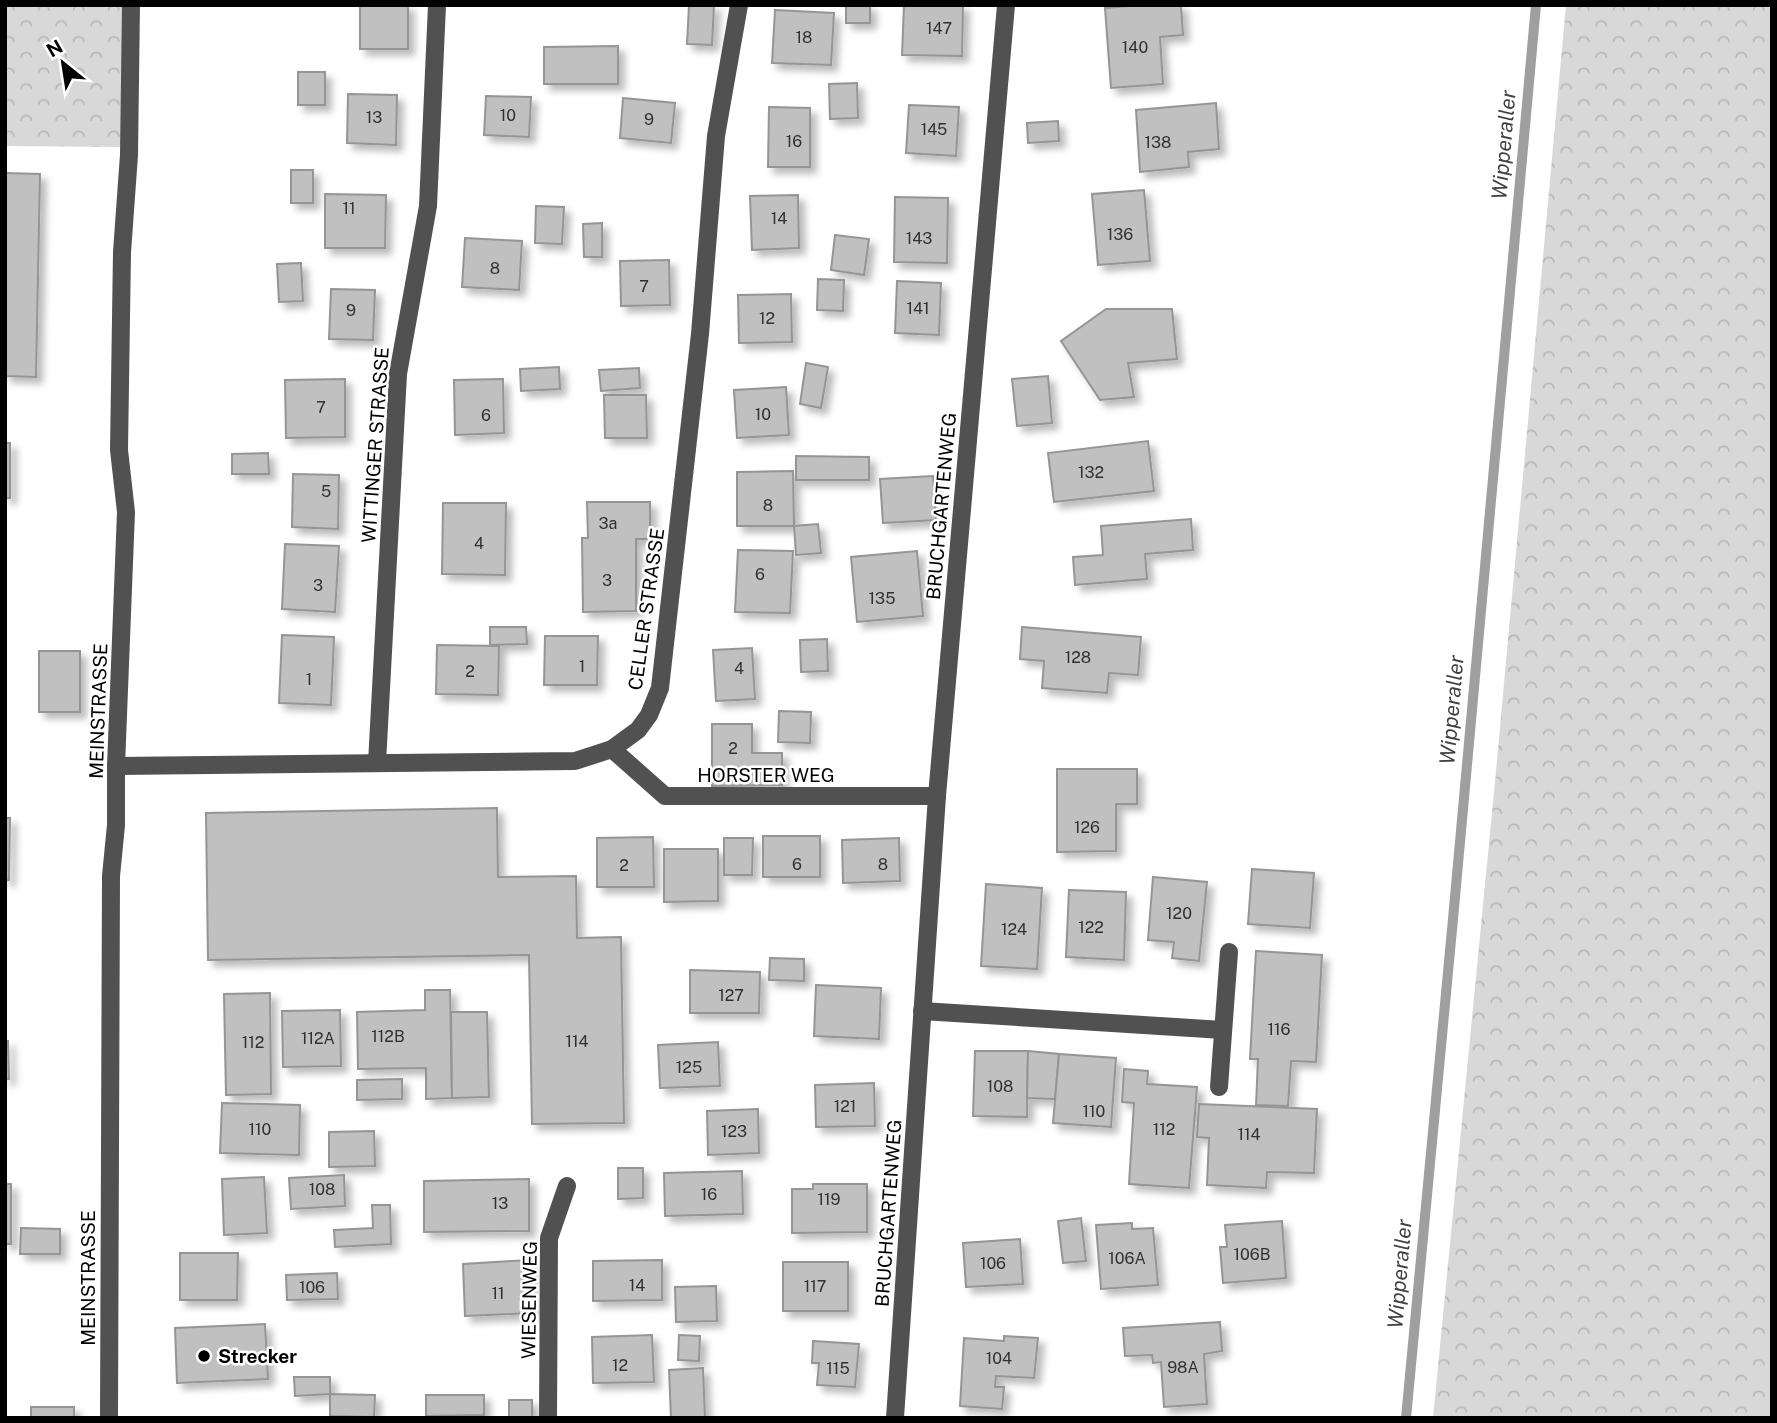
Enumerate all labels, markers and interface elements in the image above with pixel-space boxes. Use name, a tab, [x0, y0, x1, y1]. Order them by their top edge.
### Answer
house number: 147	[926, 19, 952, 38]
north arrow	[28, 28, 98, 98]
house number: 18	[796, 28, 812, 47]
text: N	[43, 35, 66, 62]
house number: 140	[1122, 38, 1148, 57]
water label: Wipperaller	[1486, 88, 1521, 201]
house number: 10	[500, 106, 516, 125]
house number: 13	[366, 108, 382, 127]
house number: 9	[644, 110, 654, 129]
house number: 145	[921, 120, 947, 139]
house number: 16	[786, 132, 802, 151]
house number: 138	[1145, 133, 1171, 152]
house number: 11	[342, 199, 356, 218]
house number: 14	[771, 209, 787, 228]
house number: 136	[1107, 225, 1133, 244]
house number: 143	[906, 229, 932, 248]
house number: 8	[490, 259, 500, 278]
house number: 7	[639, 277, 649, 296]
house number: 141	[906, 299, 930, 318]
house number: 9	[346, 301, 356, 320]
house number: 12	[759, 309, 775, 328]
street label: WITTINGER STRASSE	[357, 346, 393, 544]
house number: 7	[316, 398, 326, 417]
house number: 10	[755, 405, 771, 424]
house number: 6	[481, 406, 491, 425]
street label: BRUCHGARTENWEG	[922, 412, 960, 600]
house number: 132	[1078, 463, 1104, 482]
house number: 5	[321, 482, 331, 501]
house number: 8	[763, 496, 773, 515]
house number: 3a	[599, 514, 617, 533]
street label: CELLER STRASSE	[624, 527, 668, 691]
house number: 4	[474, 534, 484, 553]
house number: 6	[755, 565, 765, 584]
house number: 3	[602, 571, 612, 590]
house number: 3	[313, 576, 323, 595]
house number: 135	[869, 589, 895, 608]
street label: MEINSTRASSE	[85, 643, 111, 779]
house number: 128	[1065, 648, 1091, 667]
water label: Wipperaller	[1434, 653, 1469, 766]
house number: 1	[579, 657, 585, 676]
house number: 4	[734, 659, 744, 678]
house number: 2	[465, 662, 475, 681]
house number: 1	[306, 670, 312, 689]
house number: 2	[728, 739, 738, 758]
street label: HORSTER WEG	[697, 764, 835, 786]
house number: 126	[1074, 818, 1100, 837]
house number: 6	[792, 855, 802, 874]
house number: 8	[878, 855, 888, 874]
house number: 2	[619, 856, 629, 875]
house number: 120	[1166, 904, 1192, 923]
house number: 122	[1078, 918, 1104, 937]
house number: 124	[1001, 920, 1027, 939]
house number: 127	[718, 986, 744, 1005]
house number: 116	[1268, 1020, 1291, 1039]
house number: 112B	[371, 1027, 405, 1046]
house number: 112A	[301, 1029, 335, 1048]
house number: 114	[565, 1032, 589, 1051]
house number: 112	[242, 1033, 264, 1052]
house number: 125	[676, 1058, 702, 1077]
house number: 108	[987, 1077, 1013, 1096]
house number: 121	[834, 1097, 856, 1116]
house number: 110	[1083, 1102, 1106, 1121]
street label: BRUCHGARTENWEG	[870, 1119, 906, 1307]
house number: 110	[249, 1120, 272, 1139]
house number: 112	[1153, 1120, 1175, 1139]
house number: 123	[721, 1122, 747, 1141]
house number: 114	[1237, 1125, 1261, 1144]
house number: 108	[309, 1180, 335, 1199]
house number: 16	[701, 1185, 717, 1204]
house number: 119	[817, 1190, 841, 1209]
house number: 13	[492, 1194, 508, 1213]
street label: MEINSTRASSE	[77, 1210, 99, 1346]
water label: Wipperaller	[1382, 1217, 1417, 1330]
street label: WIESENWEG	[517, 1241, 541, 1359]
house number: 106B	[1234, 1245, 1270, 1264]
house number: 106A	[1108, 1249, 1146, 1268]
house number: 106	[980, 1254, 1006, 1273]
house number: 14	[629, 1276, 645, 1295]
house number: 117	[804, 1277, 826, 1296]
house number: 106	[299, 1278, 325, 1297]
house number: 11	[491, 1284, 505, 1303]
place label: Strecker	[218, 1345, 297, 1367]
marker: Strecker	[196, 1348, 212, 1364]
house number: 104	[986, 1349, 1012, 1368]
house number: 12	[612, 1356, 628, 1375]
house number: 98A	[1167, 1358, 1199, 1377]
house number: 115	[826, 1359, 850, 1378]

